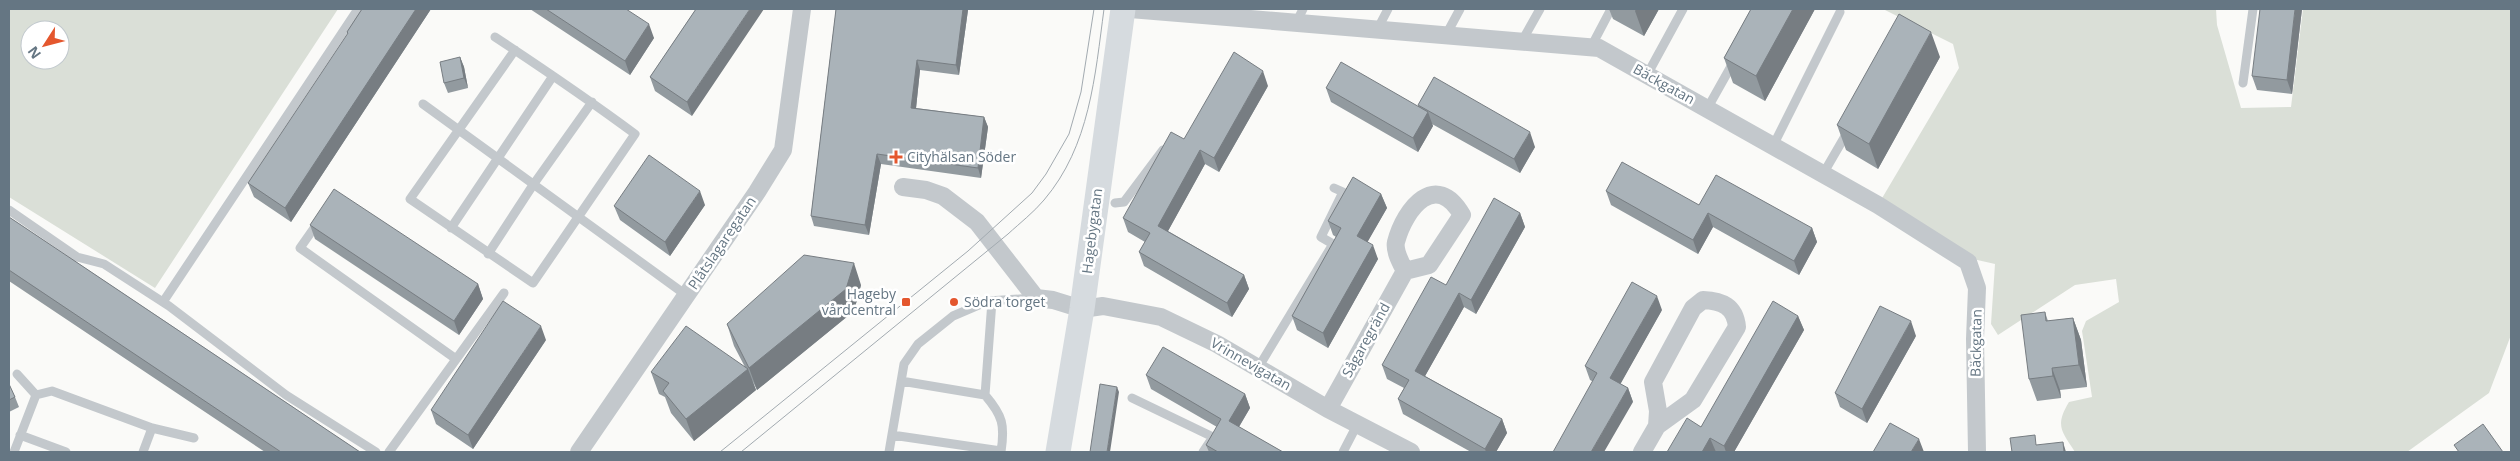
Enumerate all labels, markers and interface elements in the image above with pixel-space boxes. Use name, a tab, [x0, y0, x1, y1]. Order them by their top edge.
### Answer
north arrow	[20, 20, 70, 70]
text: N	[23, 43, 45, 63]
street label: Bäckgatan	[1630, 59, 1698, 108]
place label: Cityhälsan Söder	[907, 147, 1016, 166]
marker: Cityhälsan Söder	[889, 150, 903, 164]
street label: Hagebygatan	[1077, 187, 1106, 275]
street label: Plåtslagaregatan	[683, 192, 760, 293]
place label: Hageby vårdcentral	[822, 284, 897, 319]
place label: Södra torget	[964, 292, 1045, 311]
marker: Hageby vårdcentral	[900, 296, 912, 308]
marker: Södra torget	[948, 296, 960, 308]
street label: Sågaregränd	[1337, 299, 1394, 381]
street label: Bäckgatan	[1965, 309, 1986, 377]
street label: Vrinnevigatan	[1208, 333, 1295, 394]

